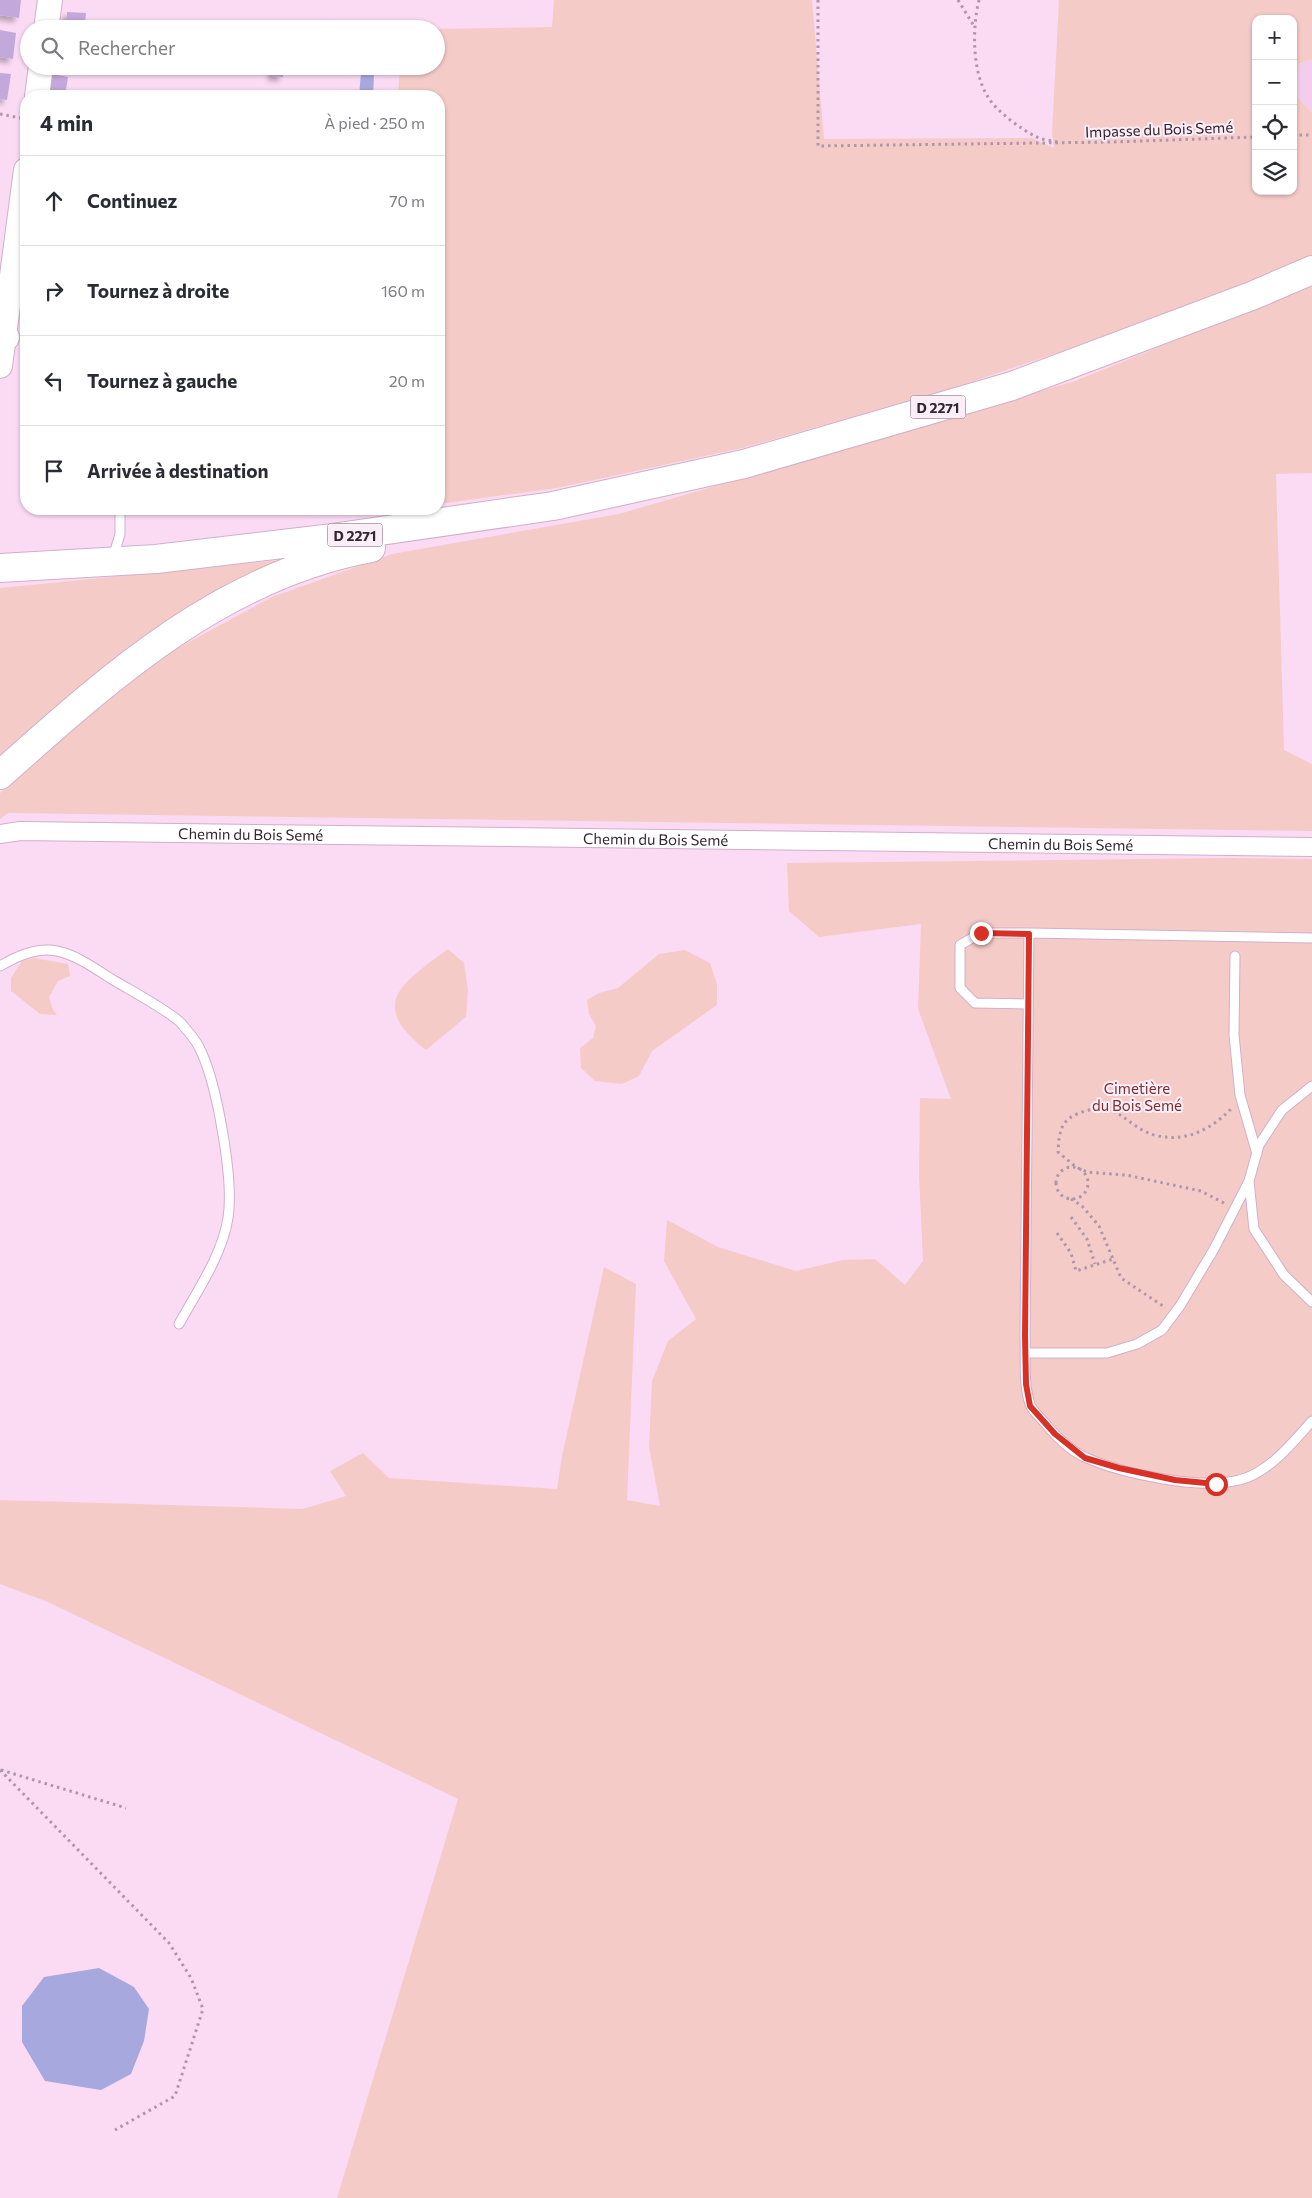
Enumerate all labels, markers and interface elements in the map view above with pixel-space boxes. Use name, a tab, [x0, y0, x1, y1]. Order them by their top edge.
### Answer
map controls	[1252, 15, 1297, 195]
button: +	[1252, 15, 1297, 60]
search box	[20, 20, 445, 75]
icon: search	[38, 34, 66, 62]
text: Rechercher	[78, 36, 176, 59]
button: −	[1252, 60, 1297, 105]
button: locate	[1252, 105, 1297, 150]
text: 4 min	[40, 110, 93, 135]
text: À pied · 250 m	[324, 113, 425, 132]
street label: Impasse du Bois Semé	[1085, 117, 1233, 141]
button: layers	[1252, 150, 1297, 195]
icon: ahead	[40, 187, 68, 215]
text: Continuez	[87, 189, 177, 212]
text: 70 m	[389, 191, 425, 210]
icon: right	[40, 277, 68, 305]
text: Tournez à droite	[87, 279, 229, 302]
text: 160 m	[381, 281, 425, 300]
icon: left	[40, 367, 68, 395]
text: Tournez à gauche	[87, 369, 237, 392]
text: 20 m	[389, 371, 425, 390]
road number: D 2271	[910, 396, 966, 418]
icon: arrive	[40, 457, 68, 485]
text: Arrivée à destination	[87, 459, 269, 482]
road number: D 2271	[328, 524, 382, 546]
street label: Chemin du Bois Semé	[178, 824, 324, 844]
street label: Chemin du Bois Semé	[583, 829, 728, 849]
street label: Chemin du Bois Semé	[988, 834, 1133, 854]
route end	[970, 922, 993, 945]
park label: Cimetière du Bois Semé	[1092, 1079, 1182, 1114]
route start	[1205, 1473, 1228, 1496]

